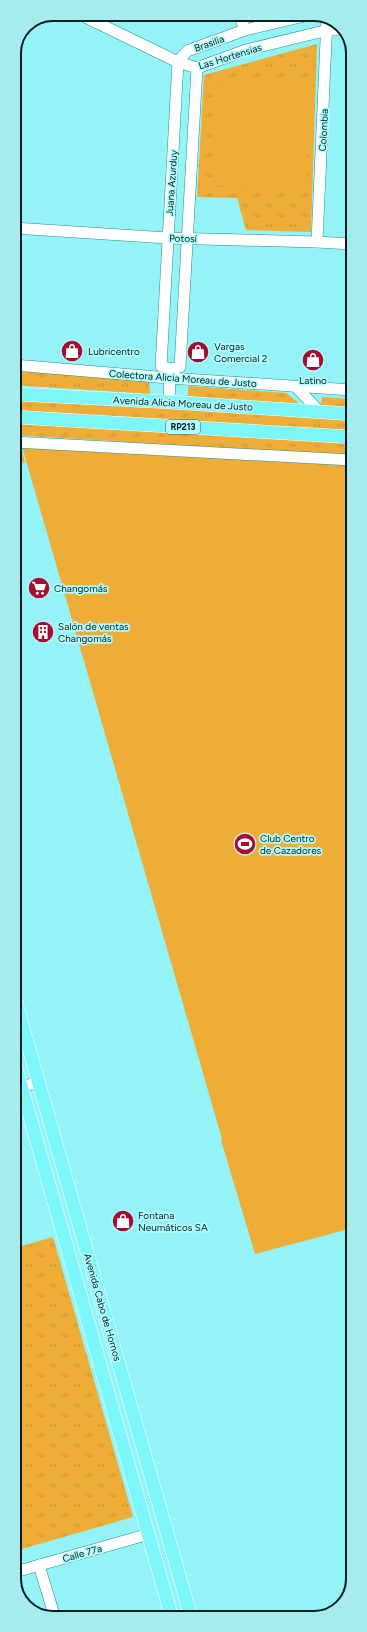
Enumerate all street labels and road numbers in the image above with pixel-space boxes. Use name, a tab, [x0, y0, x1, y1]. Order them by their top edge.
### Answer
street label: Brasilia	[192, 32, 226, 55]
street label: Las Hortensias	[197, 41, 264, 72]
street label: Colombia	[316, 108, 331, 152]
street label: Juana Azurduy	[163, 149, 180, 217]
street label: Potosí	[169, 232, 198, 245]
street label: Colectora Alicia Moreau de Justo	[109, 367, 258, 390]
street label: Avenida Alicia Moreau de Justo	[113, 393, 253, 414]
road number: RP213	[166, 420, 200, 434]
street label: Avenida Cabo de Hornos	[81, 1252, 124, 1363]
street label: Calle 77a	[61, 1542, 103, 1565]

